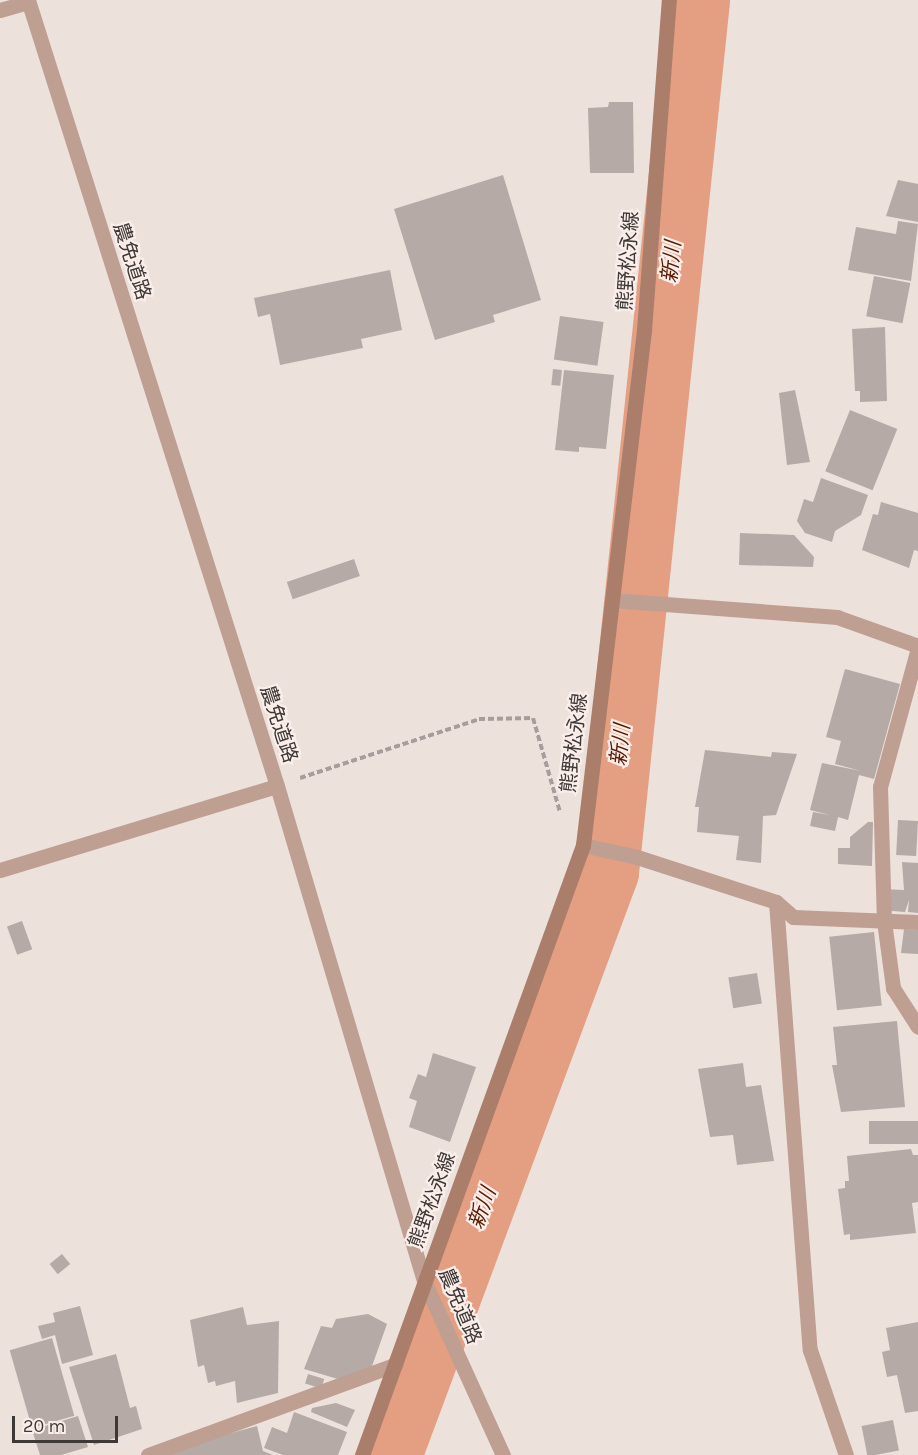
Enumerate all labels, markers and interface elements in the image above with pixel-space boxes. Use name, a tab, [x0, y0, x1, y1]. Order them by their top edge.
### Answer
street label: 熊野松永線	[613, 210, 643, 312]
street label: 農免道路	[108, 219, 156, 303]
water label: 新川	[656, 240, 686, 284]
street label: 農免道路	[255, 682, 303, 766]
street label: 熊野松永線	[556, 692, 592, 794]
water label: 新川	[605, 723, 635, 767]
street label: 熊野松永線	[404, 1149, 460, 1251]
water label: 新川	[463, 1184, 501, 1232]
street label: 農免道路	[433, 1264, 487, 1348]
scale bar	[15, 1404, 122, 1442]
text: 20 m	[23, 1415, 65, 1437]

